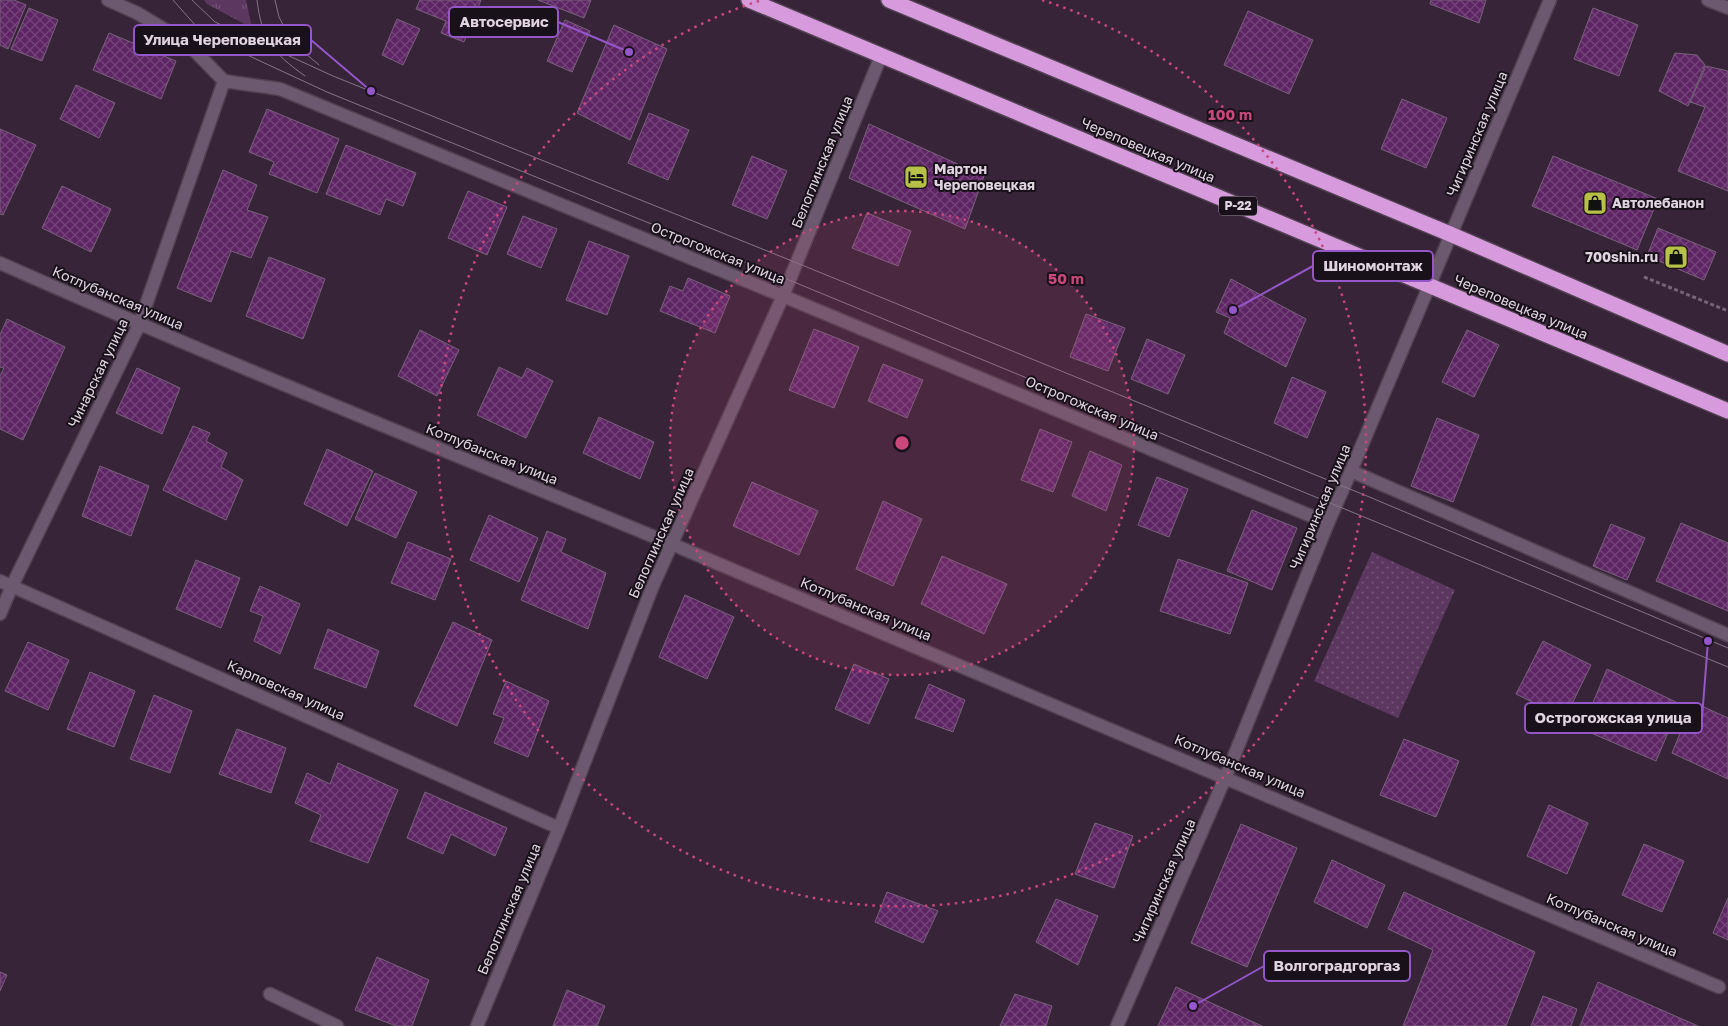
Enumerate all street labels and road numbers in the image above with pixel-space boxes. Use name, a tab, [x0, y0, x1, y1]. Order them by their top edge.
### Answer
street label: Чигиринская улица	[1442, 69, 1511, 199]
street label: Белоглинская улица	[787, 93, 856, 230]
street label: Череповецкая улица	[1079, 114, 1218, 186]
road number: Р-22	[1219, 197, 1257, 216]
street label: Острогожская улица	[649, 218, 788, 287]
street label: Котлубанская улица	[50, 262, 186, 333]
street label: Череповецкая улица	[1452, 271, 1591, 343]
street label: Чинарская улица	[64, 316, 131, 430]
street label: Острогожская улица	[1023, 372, 1161, 443]
street label: Котлубанская улица	[424, 419, 561, 488]
street label: Чигиринская улица	[1285, 442, 1354, 572]
street label: Белоглинская улица	[624, 465, 697, 601]
street label: Котлубанская улица	[798, 573, 934, 644]
street label: Карповская улица	[225, 656, 348, 723]
street label: Котлубанская улица	[1172, 730, 1308, 801]
street label: Чигиринская улица	[1128, 816, 1199, 946]
street label: Белоглинская улица	[473, 841, 544, 977]
street label: Котлубанская улица	[1544, 889, 1680, 960]

